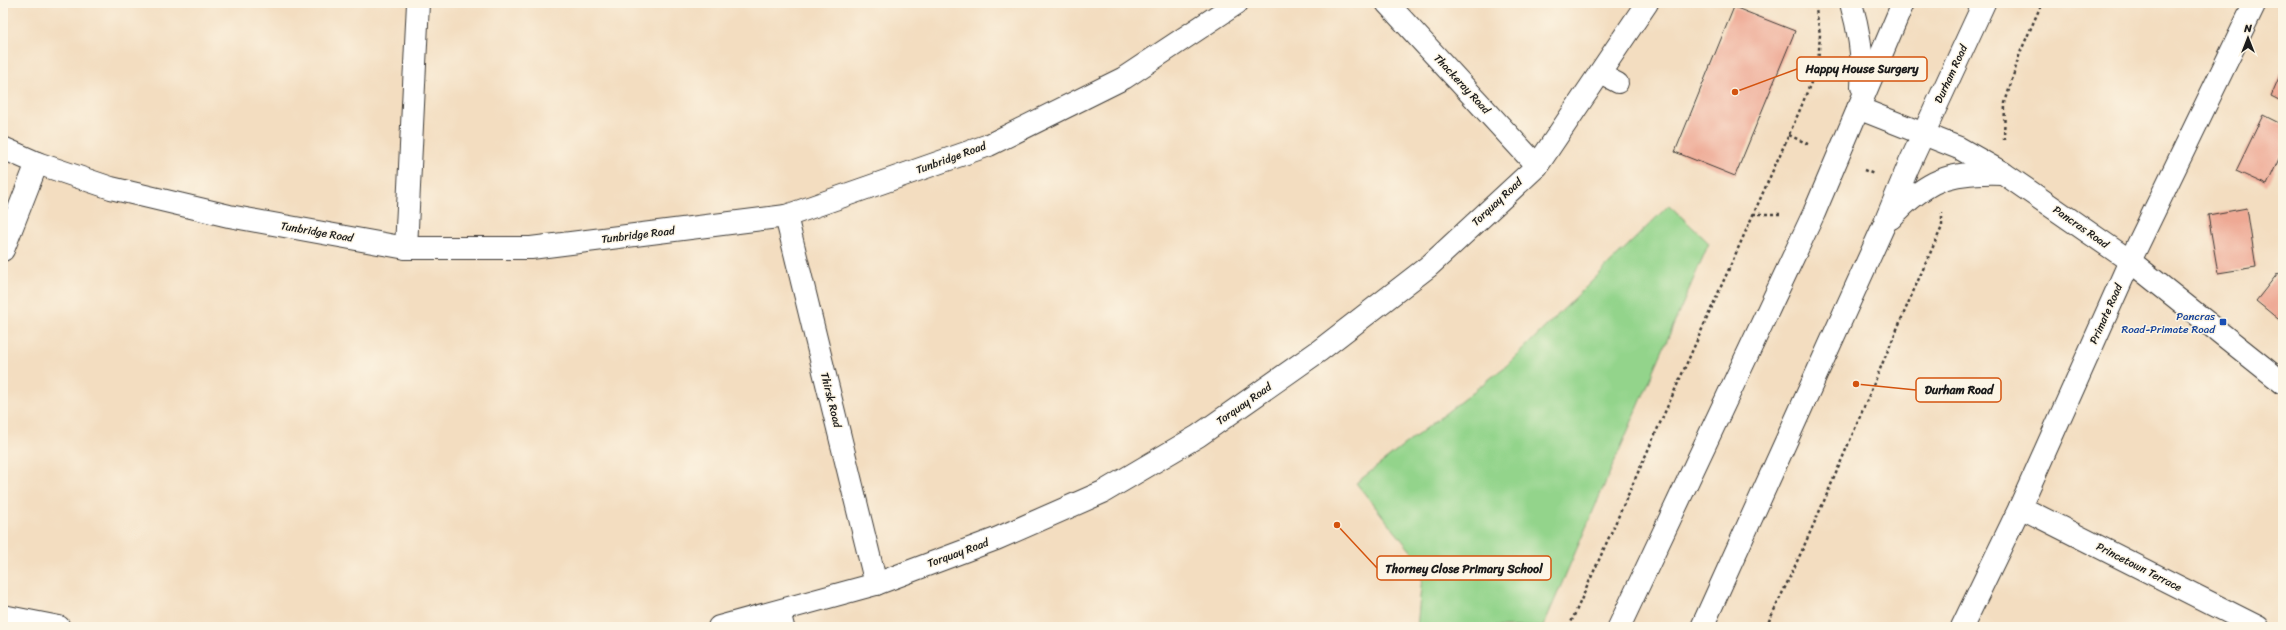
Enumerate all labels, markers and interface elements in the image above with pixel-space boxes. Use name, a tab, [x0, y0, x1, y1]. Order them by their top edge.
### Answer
north arrow	[2228, 18, 2268, 58]
text: N	[2243, 19, 2252, 38]
street label: Durham Road	[1929, 40, 1973, 107]
street label: Thackeray Road	[1429, 50, 1496, 119]
callout: Happy House Surgery	[1797, 57, 1927, 81]
text: Happy House Surgery	[1804, 58, 1919, 80]
street label: Tunbridge Road	[913, 136, 990, 179]
street label: Torquay Road	[1467, 172, 1528, 231]
street label: Pancras Road	[2049, 201, 2114, 254]
street label: Tunbridge Road	[279, 216, 356, 248]
street label: Tunbridge Road	[600, 221, 677, 249]
street label: Primate Road	[2084, 280, 2128, 347]
place label: Pancras Road-Primate Road	[2122, 307, 2216, 339]
marker: Pancras Road-Primate Road	[2218, 317, 2228, 327]
street label: Thirsk Road	[815, 370, 847, 431]
street label: Torquay Road	[1212, 377, 1277, 430]
callout: Durham Road	[1916, 378, 2001, 402]
text: Durham Road	[1925, 379, 1995, 401]
street label: Torquay Road	[925, 533, 992, 573]
street label: Princetown Terrace	[2093, 537, 2186, 597]
callout: Thorney Close Primary School	[1377, 556, 1551, 580]
text: Thorney Close Primary School	[1385, 558, 1543, 580]

